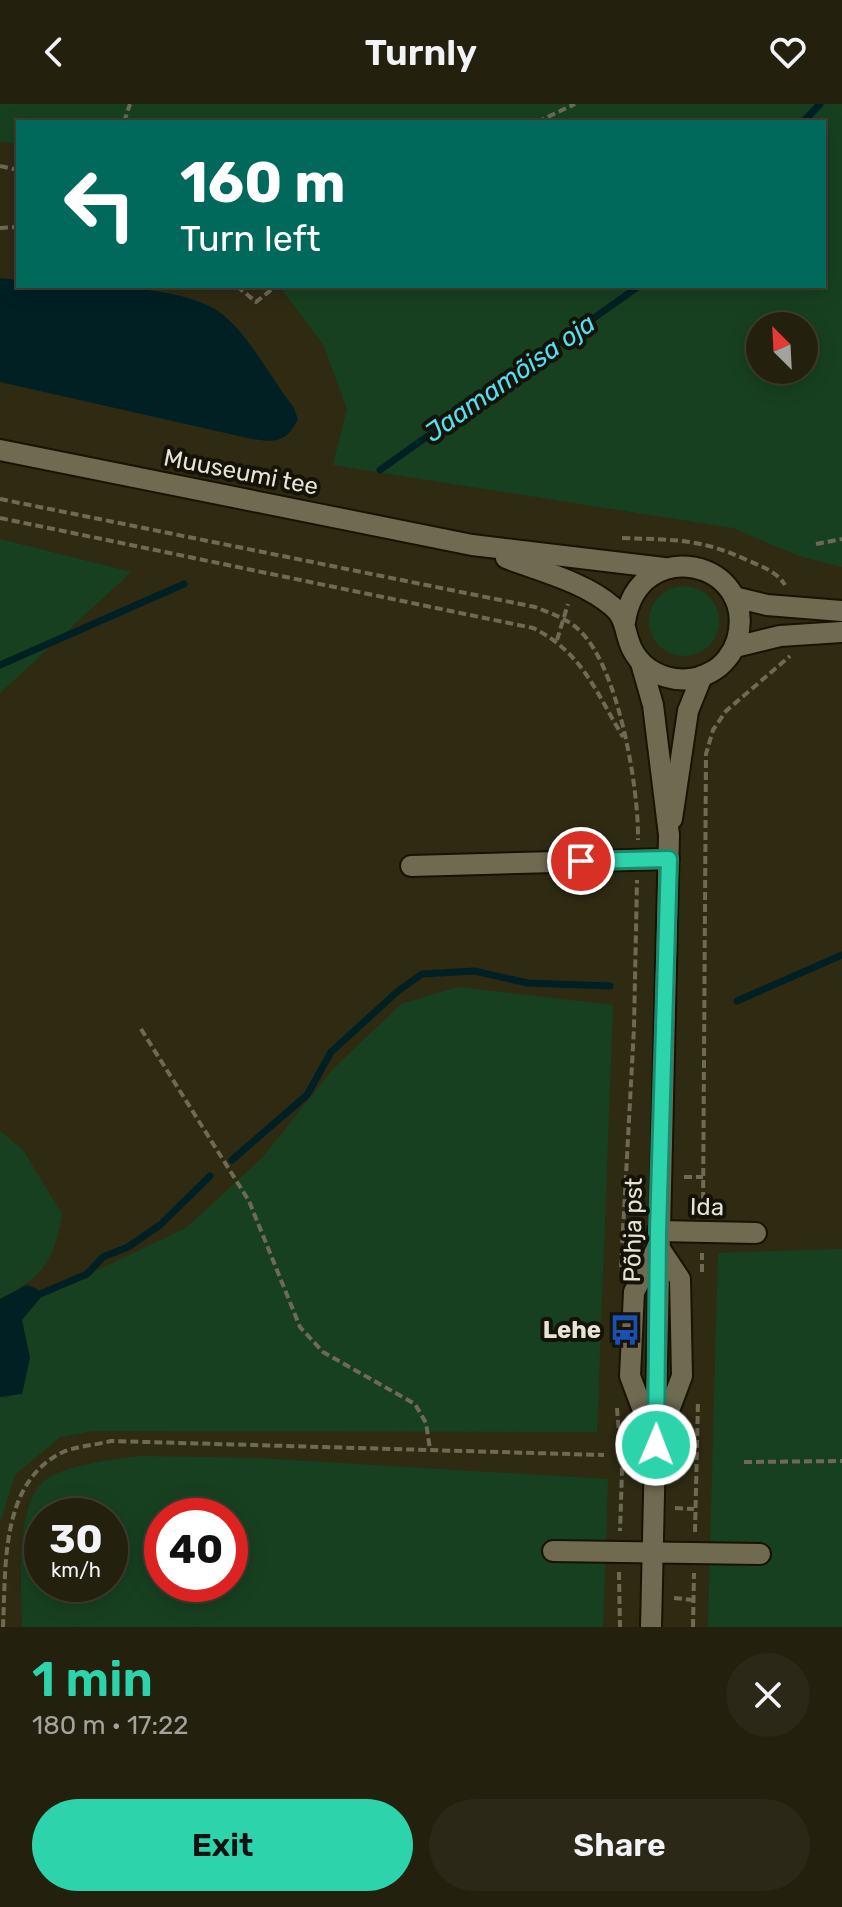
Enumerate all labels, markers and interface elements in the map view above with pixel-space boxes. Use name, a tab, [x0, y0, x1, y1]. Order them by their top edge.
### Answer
icon: back	[32, 30, 76, 74]
icon: heart	[766, 30, 810, 74]
text: Turnly	[365, 31, 477, 74]
text: 160 m	[180, 150, 346, 216]
icon: left	[48, 152, 152, 256]
text: Turn left	[180, 217, 321, 260]
water label: Jaamamõisa oja	[419, 308, 601, 448]
north arrow	[746, 312, 818, 384]
map controls	[746, 312, 818, 384]
street label: Muuseumi tee	[161, 443, 321, 501]
pin	[547, 827, 615, 895]
icon: arrive	[559, 839, 603, 883]
street label: Põhja pst	[618, 1177, 648, 1283]
street label: Ida	[690, 1193, 724, 1221]
bus stop icon: Lehe	[608, 1313, 642, 1347]
place label: Lehe	[543, 1316, 601, 1344]
position arrow	[614, 1403, 698, 1487]
speed limit sign: 40	[144, 1498, 248, 1602]
text: 30	[49, 1516, 103, 1563]
text: km/h	[51, 1558, 101, 1582]
text: 1 min	[32, 1651, 153, 1708]
button: close	[726, 1653, 810, 1737]
text: 180 m · 17:22	[32, 1710, 189, 1741]
button: Exit	[32, 1799, 413, 1891]
button: Share	[429, 1799, 810, 1891]

